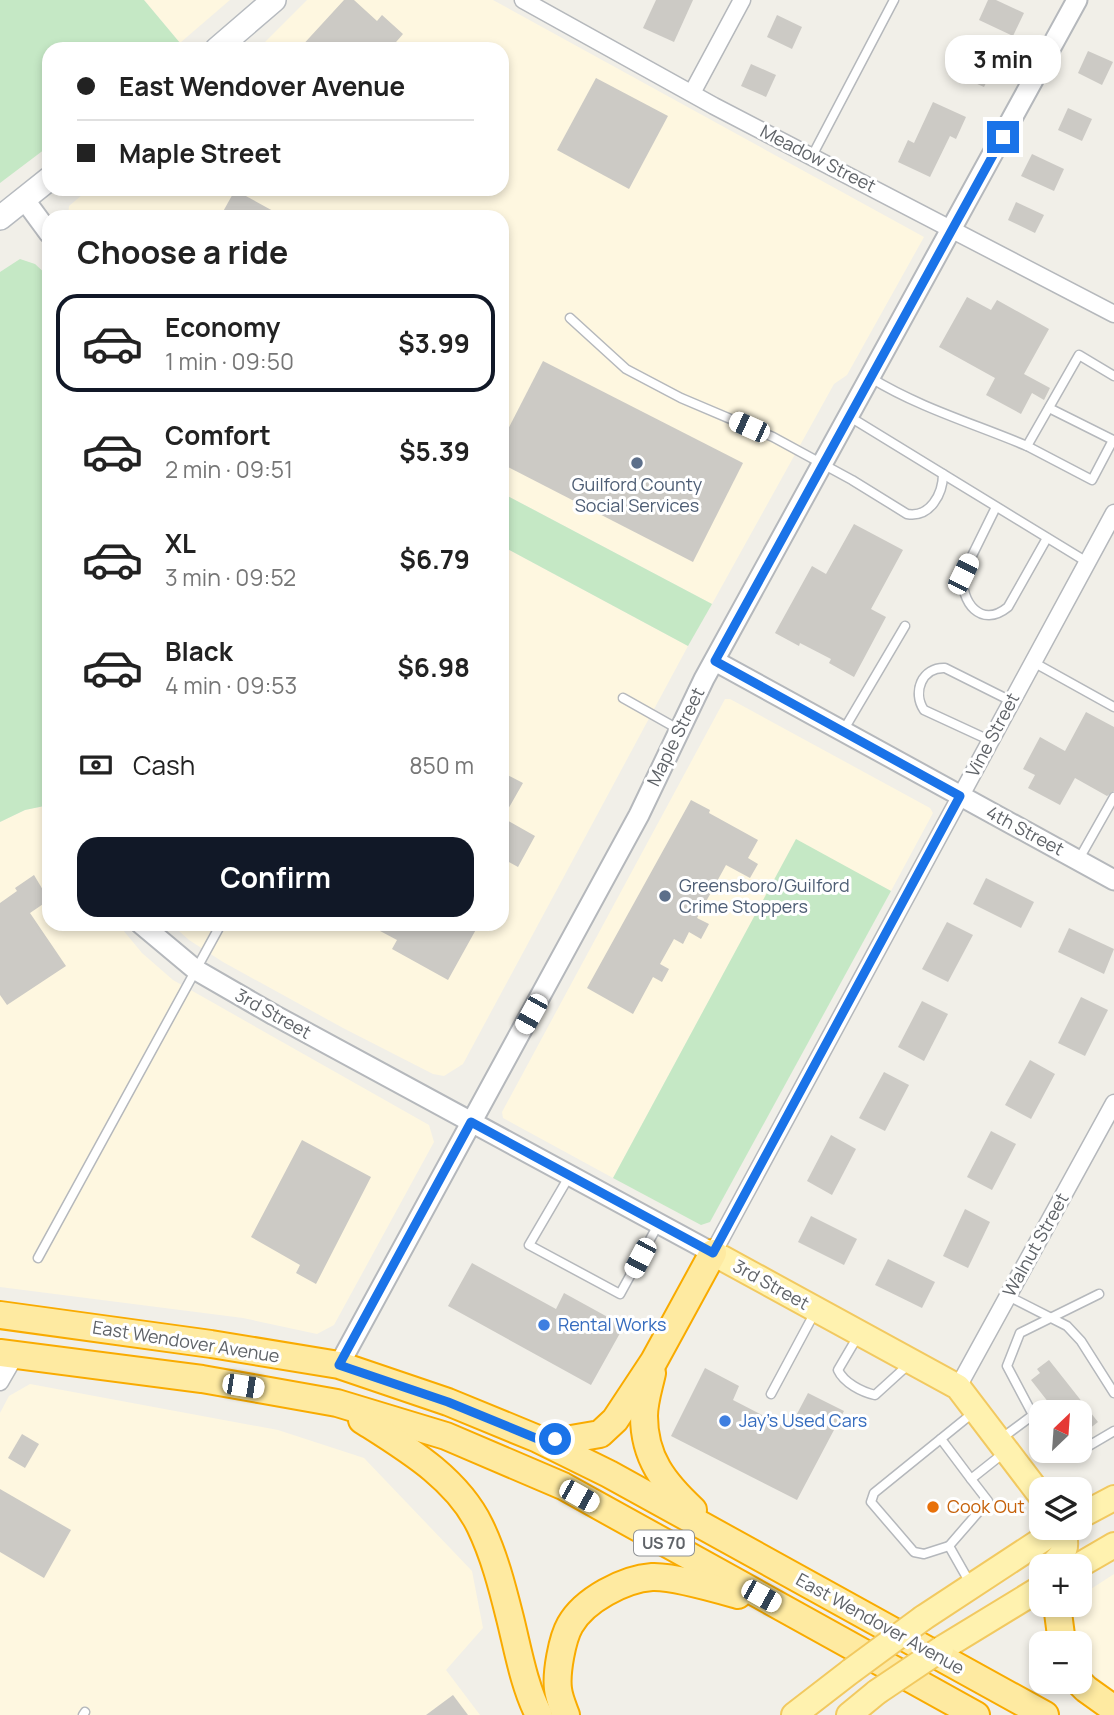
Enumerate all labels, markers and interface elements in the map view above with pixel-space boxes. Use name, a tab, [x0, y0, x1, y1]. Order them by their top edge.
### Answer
callout: 3 min	[945, 36, 1061, 85]
text: 3 min	[973, 43, 1033, 75]
text: East Wendover Avenue	[119, 68, 405, 104]
street label: Meadow Street	[757, 119, 880, 198]
route end	[987, 121, 1019, 153]
text: Maple Street	[119, 135, 281, 171]
text: Choose a ride	[77, 230, 288, 274]
text: Economy	[165, 309, 280, 345]
icon: car	[81, 312, 144, 375]
text: $3.99	[398, 325, 470, 361]
text: 1 min · 09:50	[165, 345, 294, 377]
car	[726, 409, 773, 445]
text: Comfort	[165, 417, 271, 453]
icon: car	[81, 420, 144, 483]
text: $5.39	[399, 433, 470, 469]
text: 2 min · 09:51	[165, 453, 293, 485]
marker: Guilford County Social Services	[629, 455, 645, 471]
place label: Guilford County Social Services	[572, 472, 703, 517]
text: XL	[165, 525, 196, 561]
icon: car	[81, 528, 144, 591]
text: $6.79	[400, 541, 470, 577]
car	[945, 551, 982, 597]
text: 3 min · 09:52	[165, 561, 296, 593]
text: Black	[165, 633, 233, 669]
icon: car	[81, 636, 144, 699]
text: $6.98	[398, 649, 470, 685]
text: 4 min · 09:53	[165, 669, 297, 701]
street label: Maple Street	[641, 683, 709, 790]
street label: Vine Street	[960, 688, 1024, 781]
icon: cash	[77, 746, 115, 784]
text: Cash	[133, 747, 195, 783]
text: 850 m	[409, 749, 474, 781]
street label: 4th Street	[982, 800, 1069, 861]
button: Confirm	[77, 837, 474, 917]
place label: Greensboro/Guilford Crime Stoppers	[679, 873, 850, 918]
marker: Greensboro/Guilford Crime Stoppers	[657, 888, 673, 904]
street label: 3rd Street	[231, 982, 316, 1044]
car	[512, 991, 551, 1037]
street label: Walnut Street	[997, 1188, 1074, 1301]
car	[621, 1235, 660, 1281]
street label: 3rd Street	[729, 1253, 814, 1315]
place label: Rental Works	[558, 1312, 666, 1336]
street label: East Wendover Avenue	[91, 1314, 281, 1368]
marker: Rental Works	[536, 1317, 552, 1333]
car	[221, 1372, 266, 1400]
north arrow	[1029, 1400, 1092, 1463]
map controls	[1029, 1400, 1092, 1694]
place label: Jay's Used Cars	[739, 1408, 867, 1432]
marker: Jay's Used Cars	[717, 1413, 733, 1429]
route start	[539, 1423, 571, 1455]
car	[556, 1477, 603, 1515]
button: layers	[1029, 1477, 1092, 1540]
place label: Cook Out	[947, 1494, 1025, 1518]
marker: Cook Out	[925, 1499, 941, 1515]
road number: US 70	[634, 1530, 694, 1555]
button: +	[1029, 1554, 1092, 1617]
street label: East Wendover Avenue	[792, 1567, 969, 1679]
car	[738, 1577, 785, 1615]
button: −	[1029, 1631, 1092, 1694]

